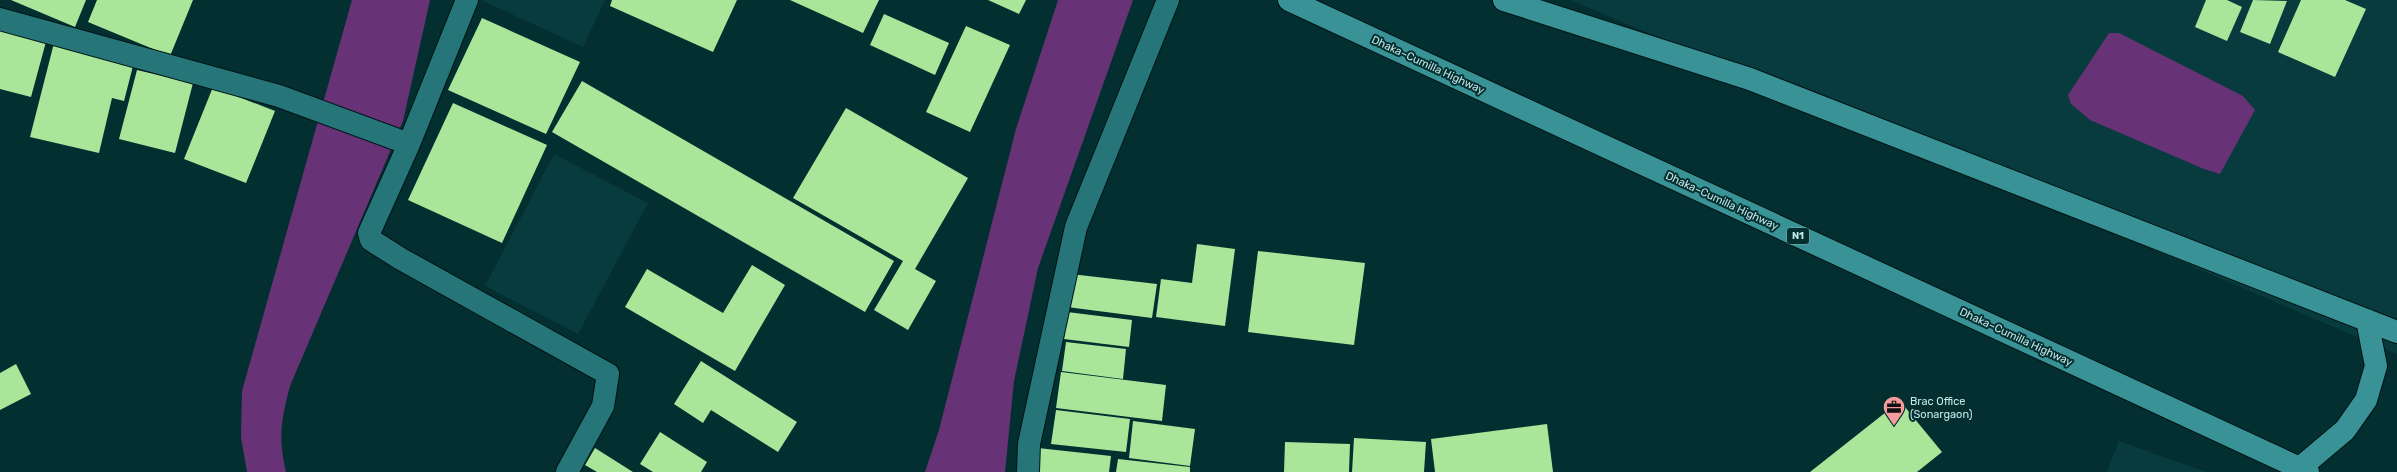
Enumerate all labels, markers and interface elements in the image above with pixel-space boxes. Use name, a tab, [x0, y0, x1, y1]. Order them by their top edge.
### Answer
street label: Dhaka–Cumilla Highway	[1369, 33, 1487, 97]
street label: Dhaka–Cumilla Highway	[1663, 169, 1781, 233]
road number: N1	[1787, 228, 1809, 244]
street label: Dhaka–Cumilla Highway	[1957, 305, 2075, 369]
office icon: Brac Office (Sonargaon)	[1881, 394, 1907, 427]
place label: Brac Office (Sonargaon)	[1910, 395, 1973, 421]

